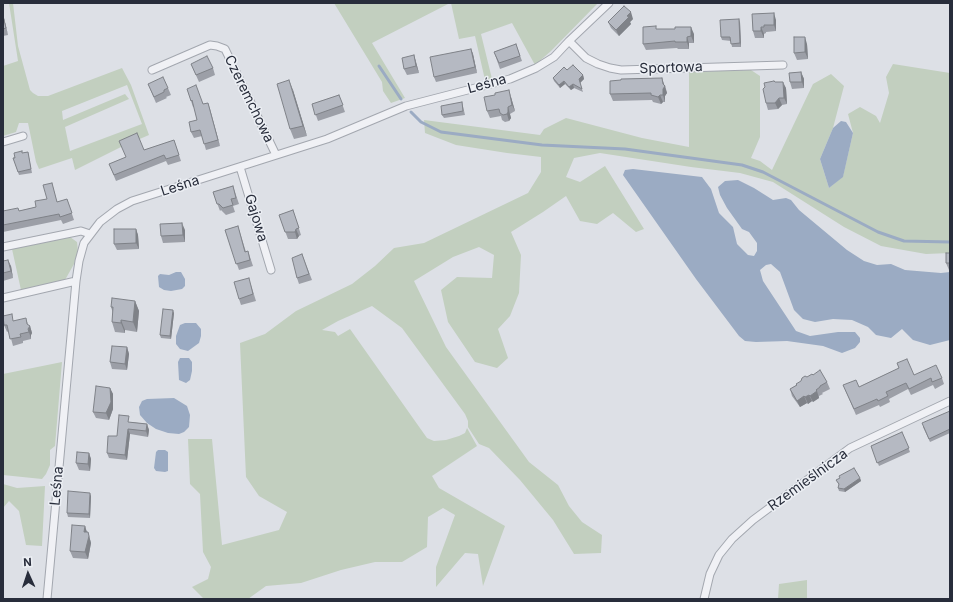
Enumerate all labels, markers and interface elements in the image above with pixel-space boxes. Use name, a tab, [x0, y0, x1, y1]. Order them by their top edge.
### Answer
street label: Czeremchowa	[221, 53, 277, 145]
street label: Sportowa	[639, 58, 703, 78]
street label: Leśna	[466, 71, 508, 97]
street label: Leśna	[159, 172, 201, 200]
street label: Gajowa	[241, 192, 271, 244]
street label: Rzemieślnicza	[765, 445, 851, 515]
street label: Leśna	[47, 466, 67, 506]
north arrow	[8, 554, 48, 594]
text: N	[23, 555, 32, 569]

